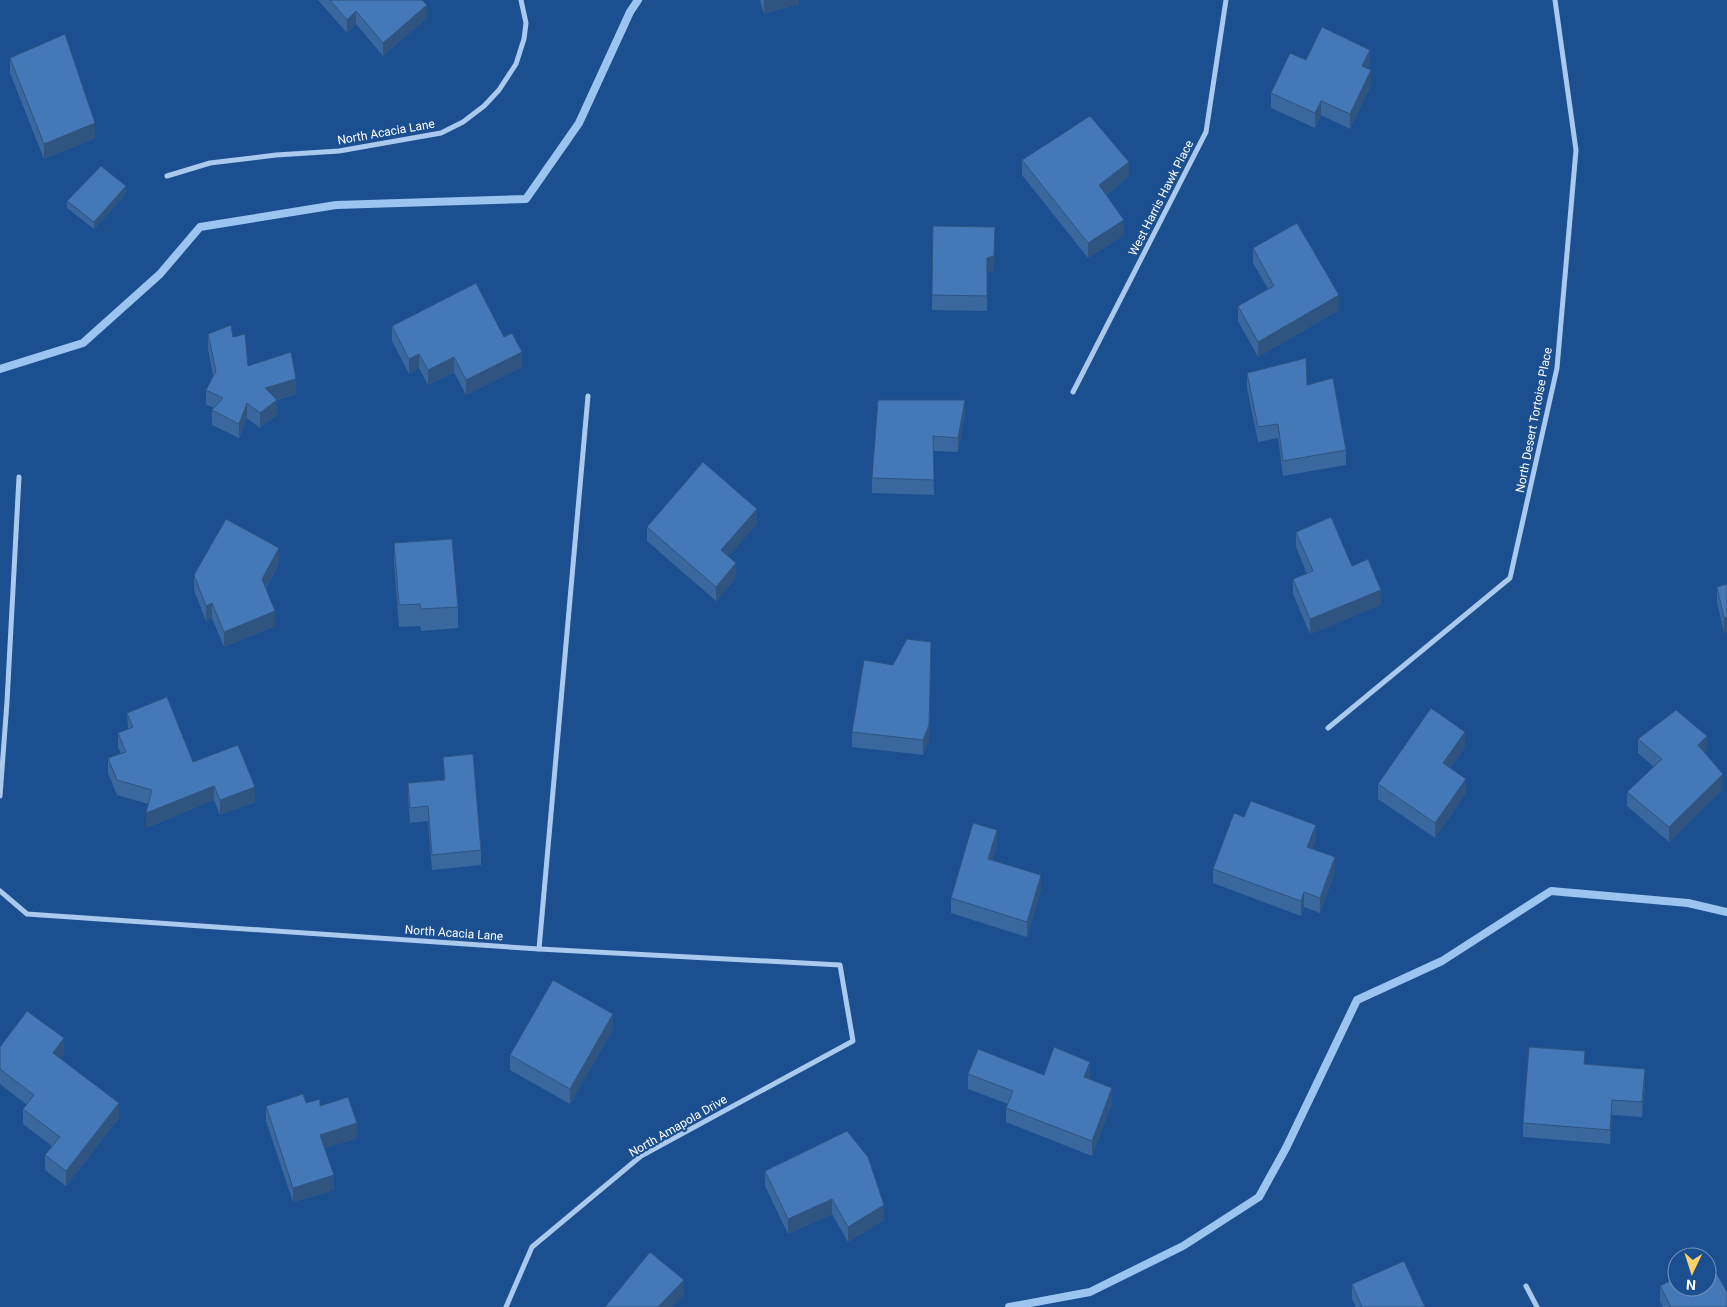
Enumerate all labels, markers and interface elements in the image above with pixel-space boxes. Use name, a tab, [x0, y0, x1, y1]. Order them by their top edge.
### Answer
street label: North Acacia Lane	[336, 117, 436, 147]
street label: West Harris Hawk Place	[1126, 138, 1196, 258]
street label: North Desert Tortoise Place	[1513, 346, 1555, 494]
street label: North Acacia Lane	[404, 923, 504, 943]
street label: North Amapola Drive	[626, 1092, 730, 1160]
north arrow	[1667, 1247, 1717, 1297]
text: N	[1686, 1277, 1697, 1293]

